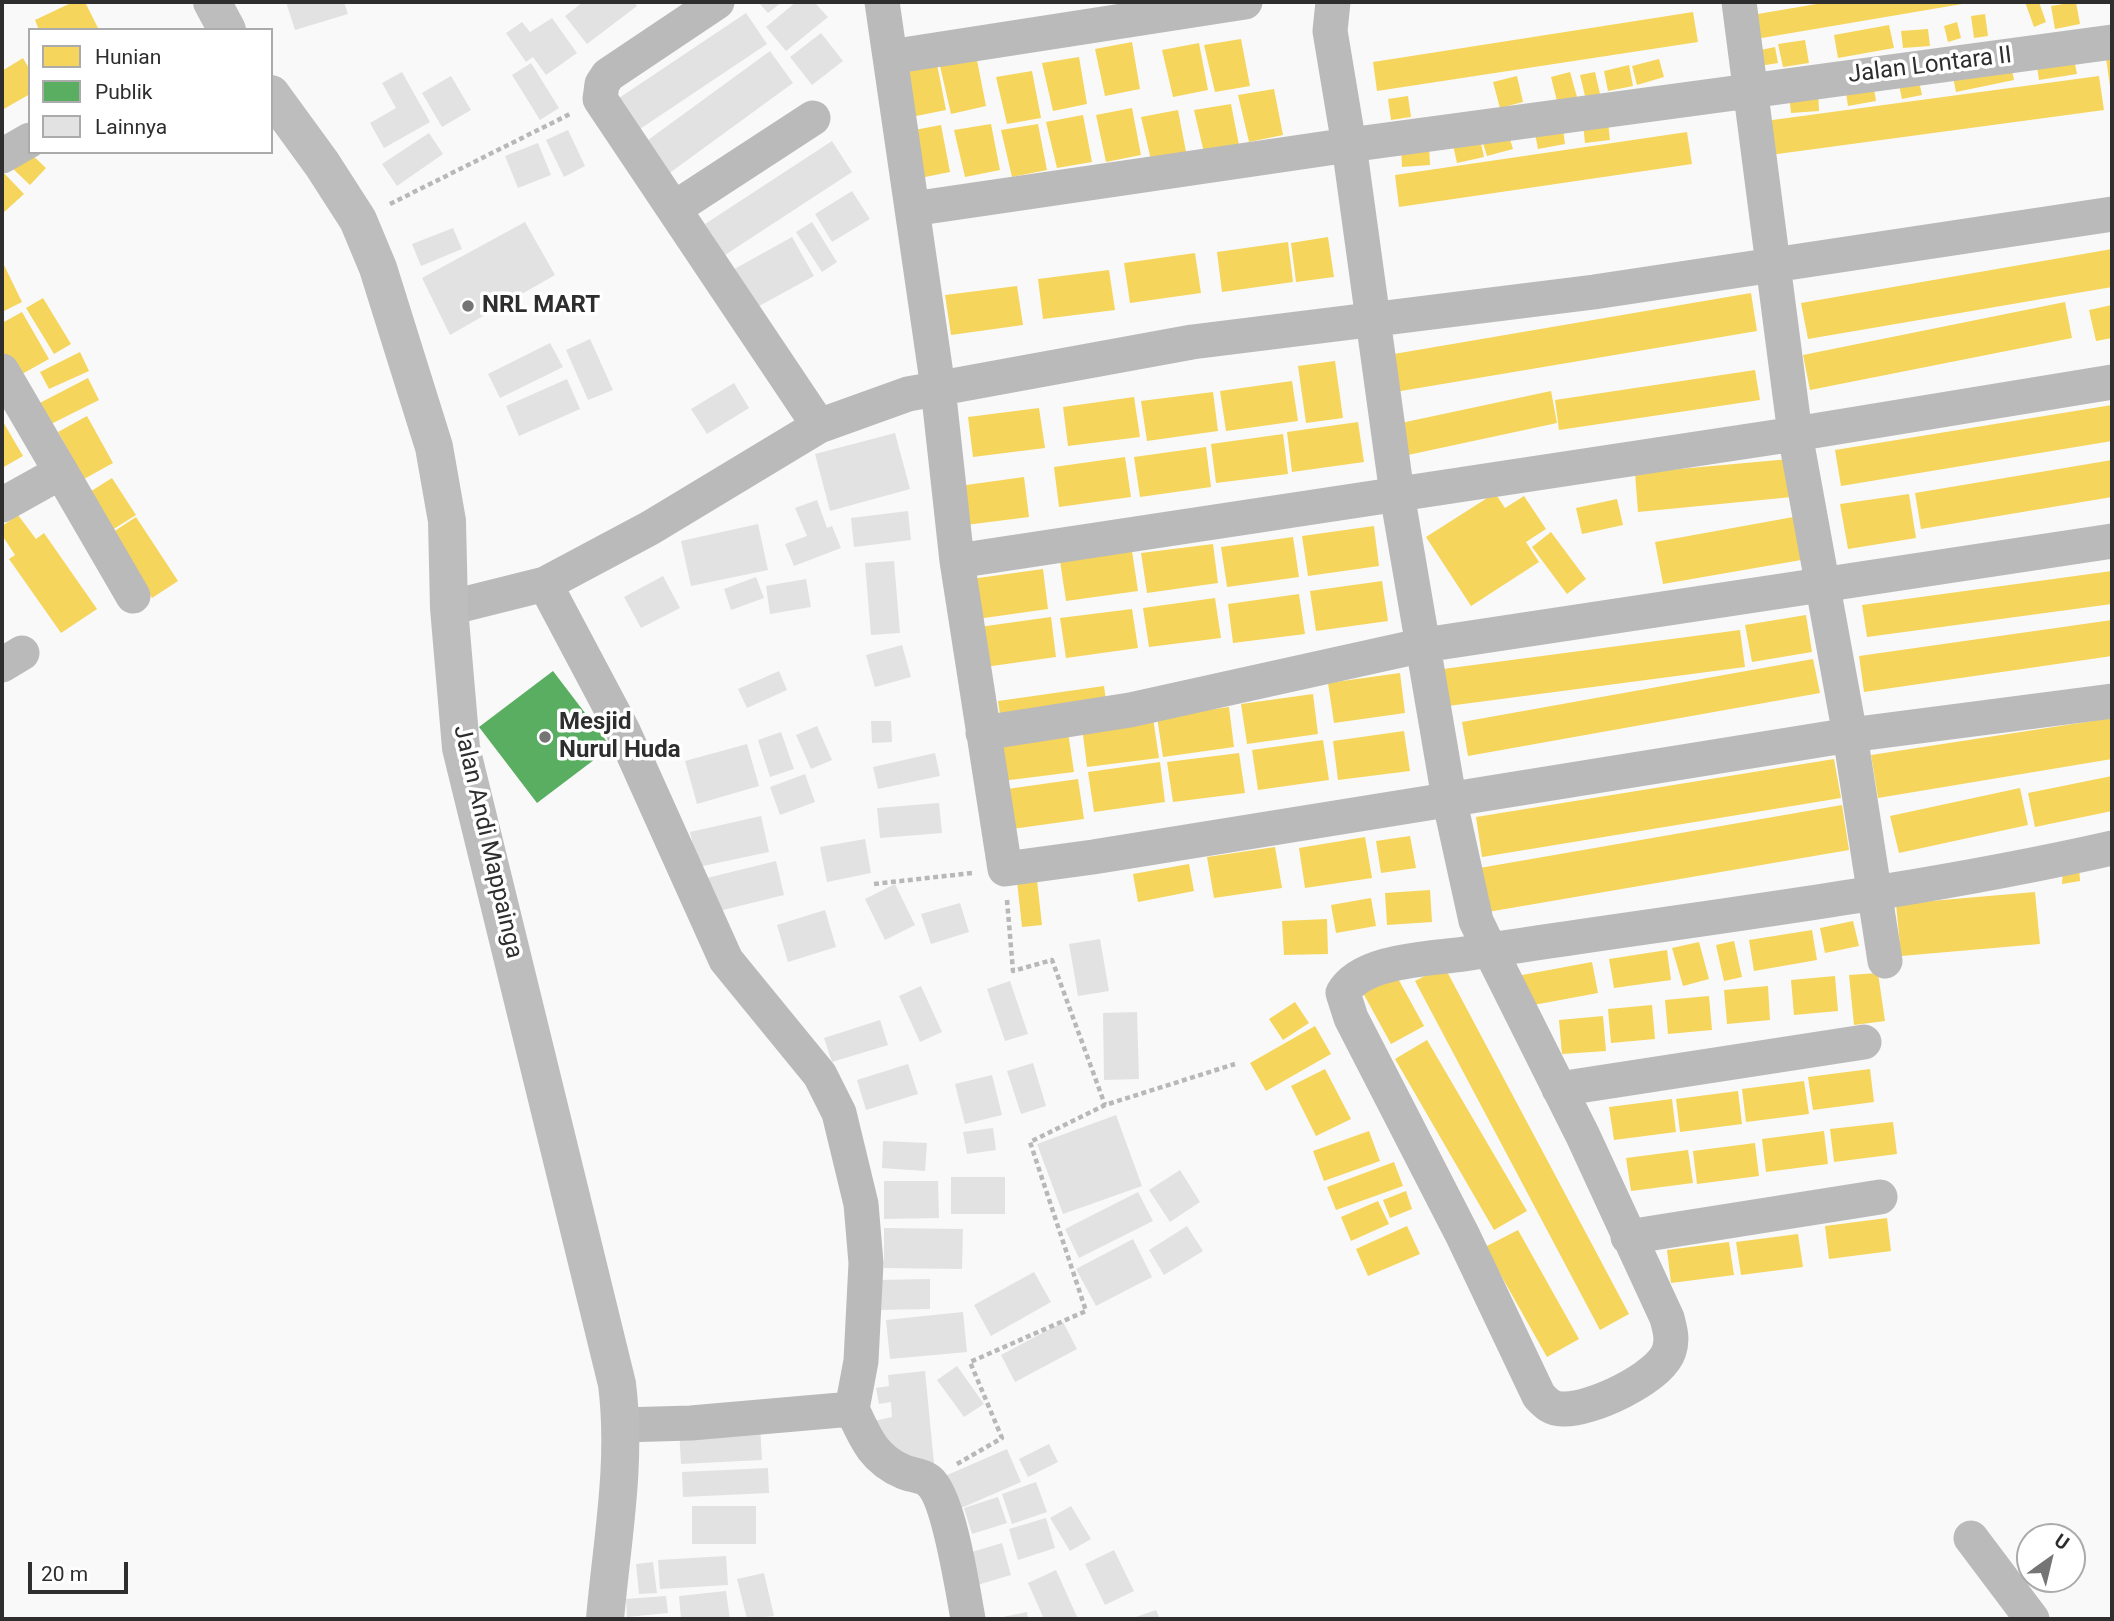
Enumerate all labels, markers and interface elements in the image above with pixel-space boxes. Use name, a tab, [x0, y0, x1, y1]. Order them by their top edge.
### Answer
legend	[28, 28, 273, 154]
street label: Jalan Lontara II	[1846, 42, 2014, 90]
text: Hunian	[95, 45, 161, 69]
text: Publik	[95, 80, 152, 104]
text: Lainnya	[95, 115, 167, 139]
place label: NRL MART	[482, 292, 600, 320]
marker: NRL MART	[460, 298, 476, 314]
place label: Mesjid Nurul Huda	[559, 709, 681, 765]
street label: Jalan Andi Mappainga	[446, 723, 528, 961]
marker: Mesjid Nurul Huda	[537, 729, 553, 745]
north arrow	[2016, 1523, 2086, 1593]
text: U	[2050, 1529, 2074, 1555]
scale bar	[32, 1548, 131, 1592]
text: 20 m	[41, 1562, 88, 1586]

